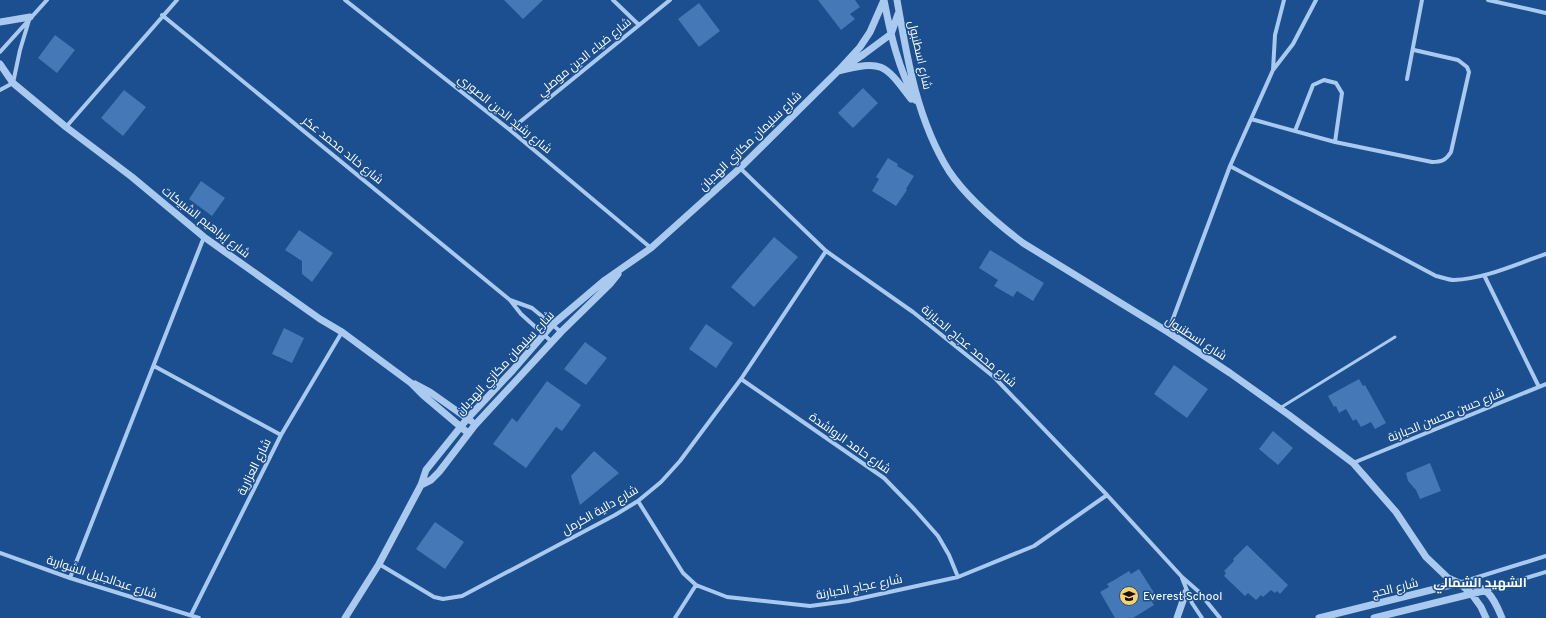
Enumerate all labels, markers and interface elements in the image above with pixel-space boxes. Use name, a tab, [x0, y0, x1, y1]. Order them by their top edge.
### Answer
street label: شارع ضياء الدين موصلي	[534, 15, 636, 102]
street label: شارع اسطنبول	[903, 19, 935, 91]
street label: شارع رشيد الدين الصوري	[453, 72, 555, 159]
street label: شارع سليمان مكازي الهدبان	[696, 88, 806, 196]
street label: شارع خالد محمد عكر	[298, 113, 386, 188]
street label: شارع إبراهيم الشبيكات	[158, 183, 253, 262]
street label: شارع محمد عجاج الحبارنة	[917, 302, 1020, 392]
street label: شارع سليمان مكازي الهدبان	[453, 308, 559, 420]
street label: شارع اسطنبول	[1162, 313, 1229, 365]
street label: شارع حسن محسن الحبارنة	[1386, 385, 1507, 447]
street label: شارع حامد الرواشدة	[805, 410, 894, 478]
street label: شارع العزارية	[234, 436, 276, 498]
street label: شارع دالية الكرمل	[559, 482, 642, 539]
street label: شارع عبدالجليل الشواربة	[44, 552, 159, 603]
street label: شارع عجاج الحبارنة	[815, 572, 904, 604]
street label: شارع الحج	[1370, 575, 1420, 602]
district label: الشهيد الشمالي	[1433, 575, 1527, 594]
school or university icon: Everest School	[1118, 585, 1140, 607]
place label: Everest School	[1143, 589, 1222, 605]

